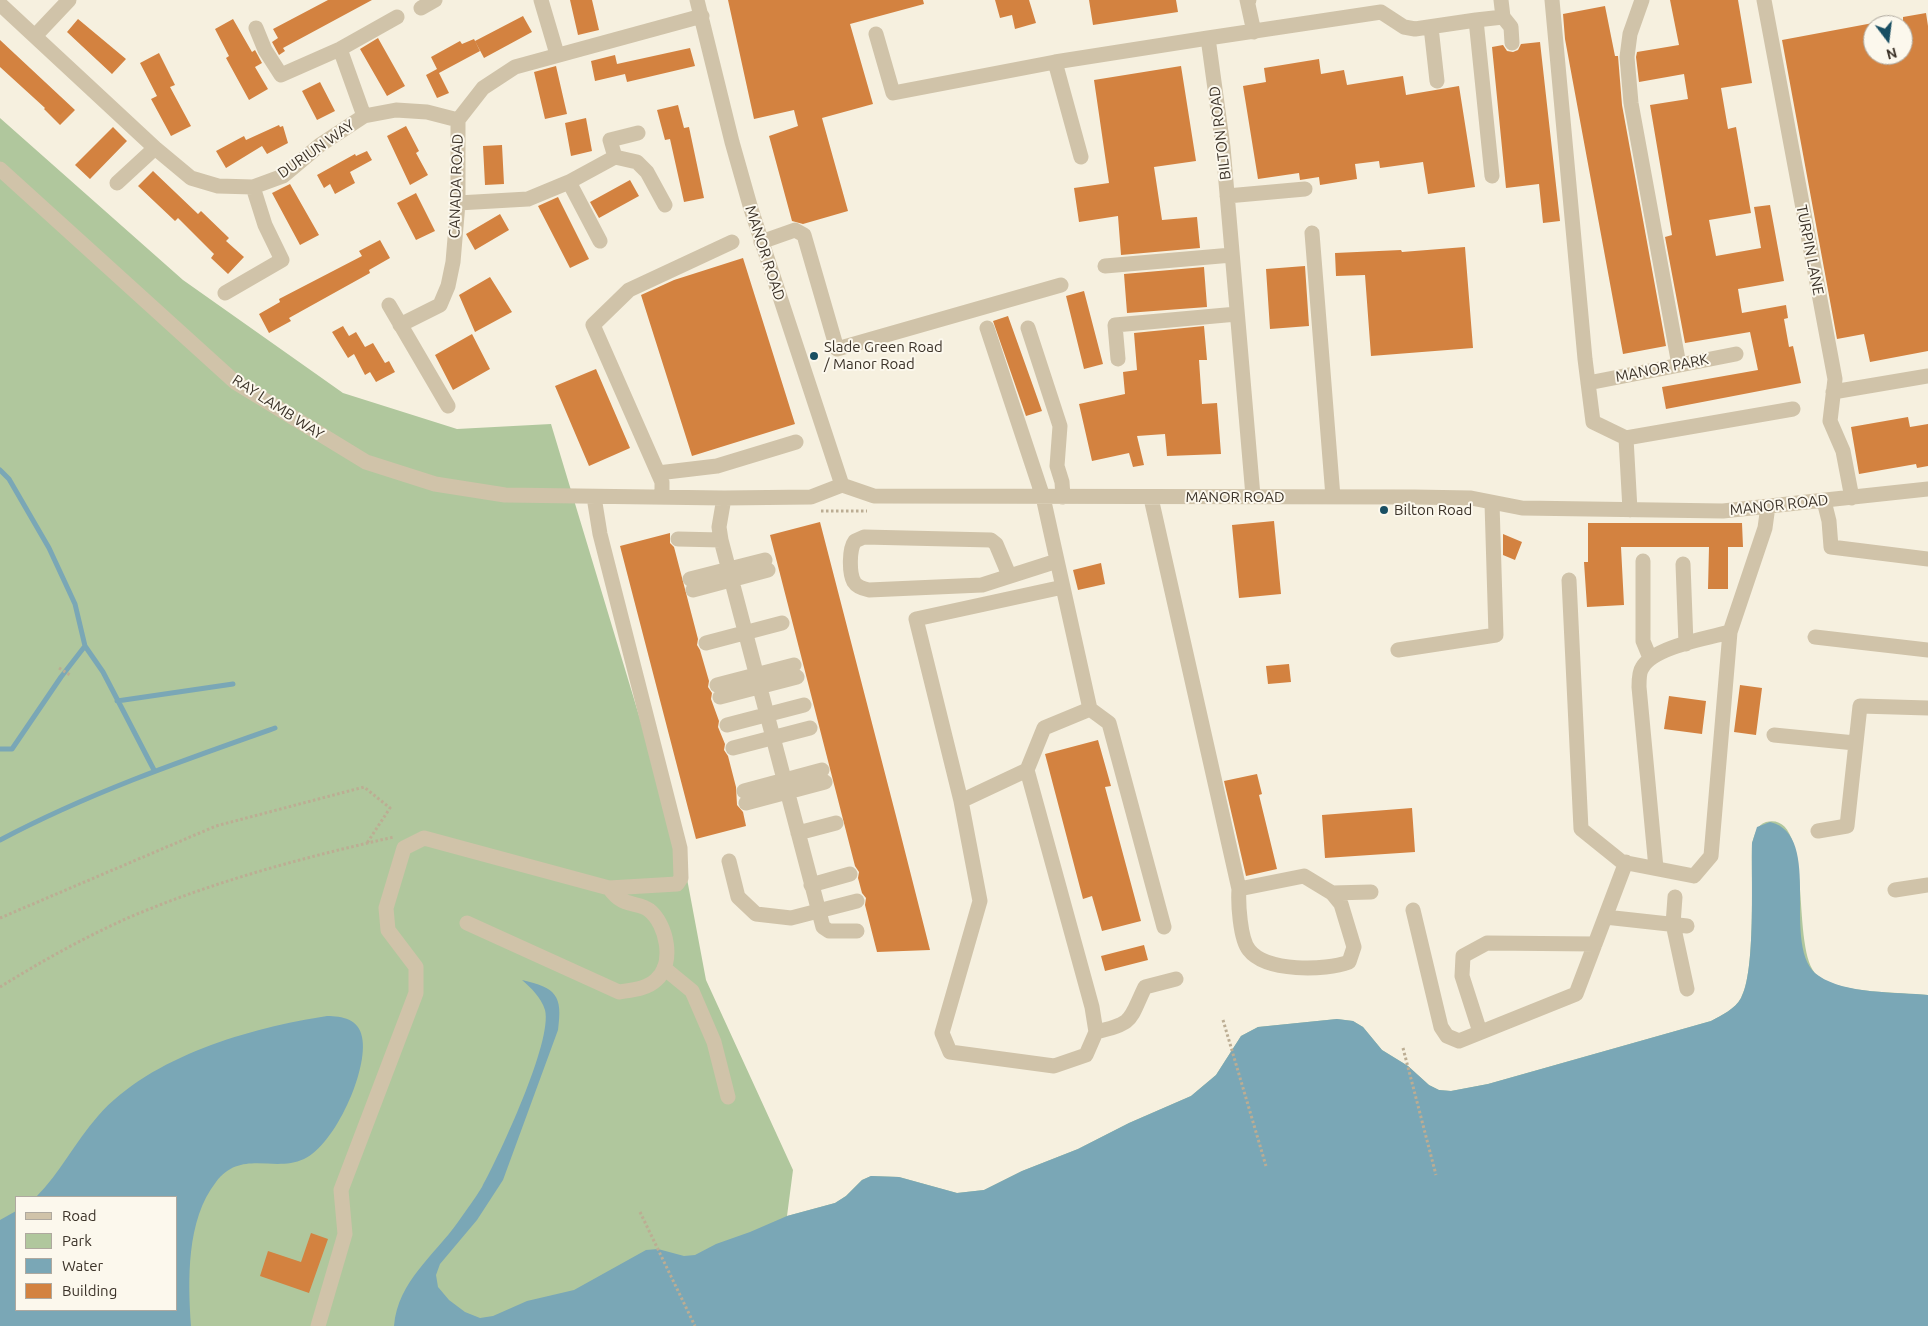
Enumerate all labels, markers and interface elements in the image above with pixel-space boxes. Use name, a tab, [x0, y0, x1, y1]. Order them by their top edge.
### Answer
north arrow	[1863, 15, 1913, 65]
text: N	[1885, 44, 1899, 63]
street label: BILTON ROAD	[1205, 85, 1235, 181]
street label: DURIUN WAY	[274, 116, 358, 182]
street label: CANADA ROAD	[445, 133, 467, 239]
street label: MANOR ROAD	[741, 203, 789, 303]
street label: TURPIN LANE	[1792, 203, 1828, 297]
place label: Slade Green Road / Manor Road	[824, 338, 943, 373]
marker: Slade Green Road / Manor Road	[808, 350, 820, 362]
street label: MANOR PARK	[1614, 350, 1710, 386]
street label: RAY LAMB WAY	[229, 371, 327, 443]
street label: MANOR ROAD	[1185, 488, 1285, 506]
street label: MANOR ROAD	[1729, 491, 1829, 519]
place label: Bilton Road	[1394, 501, 1472, 519]
marker: Bilton Road	[1378, 504, 1390, 516]
legend	[15, 1196, 178, 1311]
text: Road	[62, 1207, 97, 1224]
text: Park	[62, 1232, 92, 1249]
text: Water	[62, 1257, 103, 1274]
text: Building	[62, 1282, 117, 1299]

